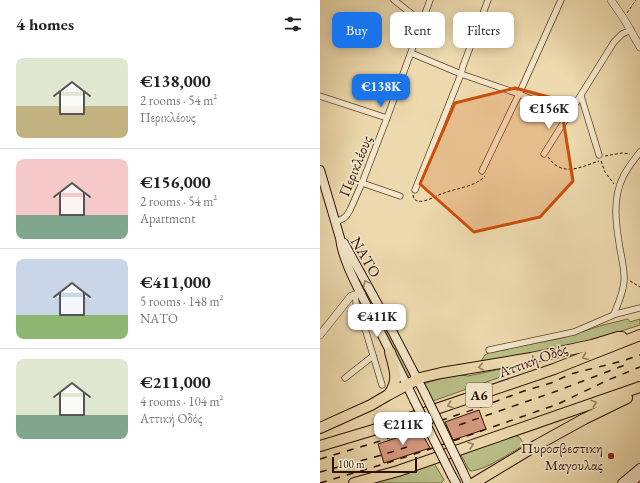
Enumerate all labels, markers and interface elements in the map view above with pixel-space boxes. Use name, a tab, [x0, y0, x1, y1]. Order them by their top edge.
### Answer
chip: Buy	[332, 12, 382, 48]
chip: Rent	[390, 12, 445, 48]
chip: Filters	[453, 12, 514, 48]
text: 4 homes	[16, 13, 74, 35]
icon: filters	[282, 13, 304, 35]
text: €138,000	[140, 70, 211, 92]
icon: home	[48, 74, 96, 122]
pin: €138K	[353, 74, 409, 108]
text: €138K	[361, 78, 401, 95]
text: 2 rooms · 54 m²	[140, 92, 217, 109]
pin: €156K	[521, 96, 577, 130]
text: €156K	[529, 100, 569, 117]
text: Περικλέους	[140, 109, 196, 126]
street label: Περικλέους	[334, 133, 376, 199]
text: €156,000	[140, 171, 211, 193]
icon: home	[48, 175, 96, 223]
text: 2 rooms · 54 m²	[140, 193, 217, 210]
text: Apartment	[140, 210, 195, 227]
street label: ΝΑΤΟ	[347, 233, 385, 281]
text: €411,000	[140, 271, 211, 293]
icon: home	[48, 275, 96, 323]
one-way arrow	[363, 280, 370, 287]
text: 5 rooms · 148 m²	[140, 293, 224, 310]
pin: €411K	[349, 304, 405, 338]
text: €411K	[357, 308, 397, 325]
text: ΝΑΤΟ	[140, 310, 178, 327]
street label: Αττική Οδός	[495, 339, 570, 382]
one-way arrow	[582, 352, 589, 360]
one-way arrow	[478, 362, 484, 371]
text: €211,000	[140, 371, 211, 393]
icon: home	[48, 375, 96, 423]
road number: Α6	[466, 383, 492, 407]
text: 4 rooms · 104 m²	[140, 393, 224, 410]
one-way arrow	[590, 399, 597, 407]
one-way arrow	[446, 401, 453, 409]
text: Αττική Οδός	[140, 410, 202, 427]
pin: €211K	[375, 412, 431, 446]
text: €211K	[383, 416, 423, 433]
place label: Πυροσβεστικη Μαγουλας	[521, 438, 603, 474]
one-way arrow	[468, 442, 475, 450]
marker: Πυροσβεστικη Μαγουλας	[606, 451, 616, 461]
scale bar	[332, 455, 417, 474]
text: 100 m	[338, 457, 365, 471]

